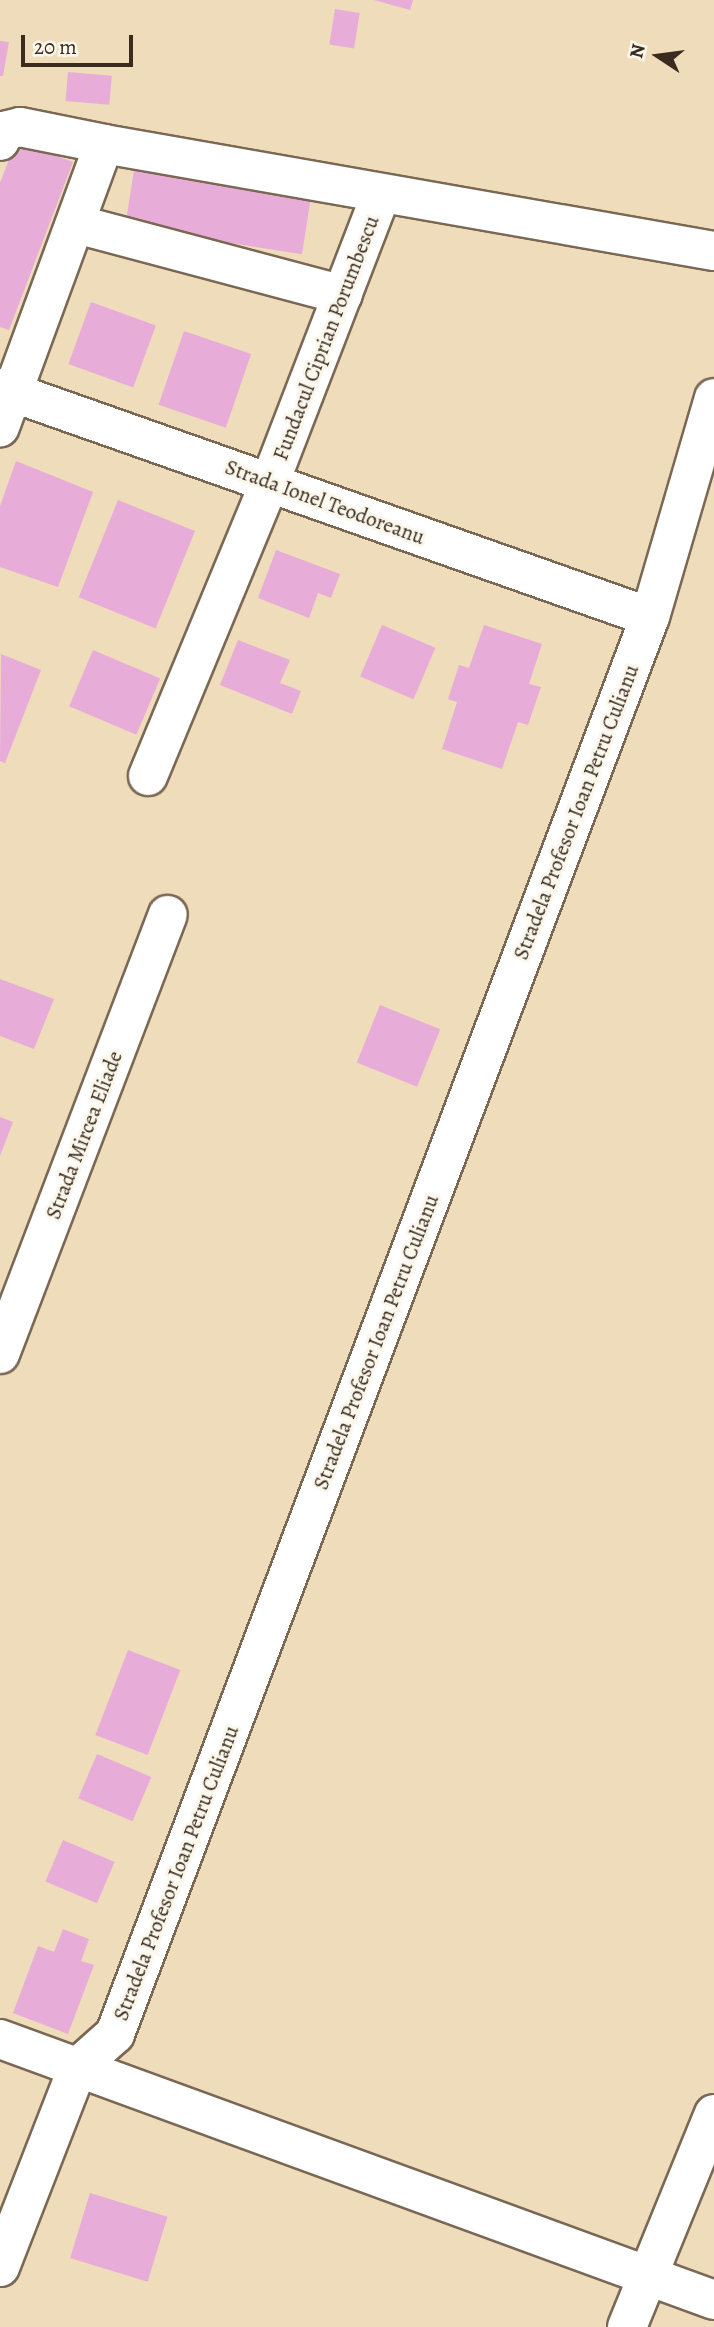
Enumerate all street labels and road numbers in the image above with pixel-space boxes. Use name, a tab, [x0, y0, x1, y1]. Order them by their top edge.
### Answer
street label: Fundacul Ciprian Porumbescu	[268, 212, 384, 464]
street label: Strada Ionel Teodoreanu	[222, 454, 428, 550]
street label: Stradela Profesor Ioan Petru Culianu	[508, 661, 644, 963]
street label: Strada Mircea Eliade	[40, 1047, 128, 1223]
street label: Stradela Profesor Ioan Petru Culianu	[308, 1191, 444, 1493]
street label: Stradela Profesor Ioan Petru Culianu	[108, 1722, 244, 2024]

